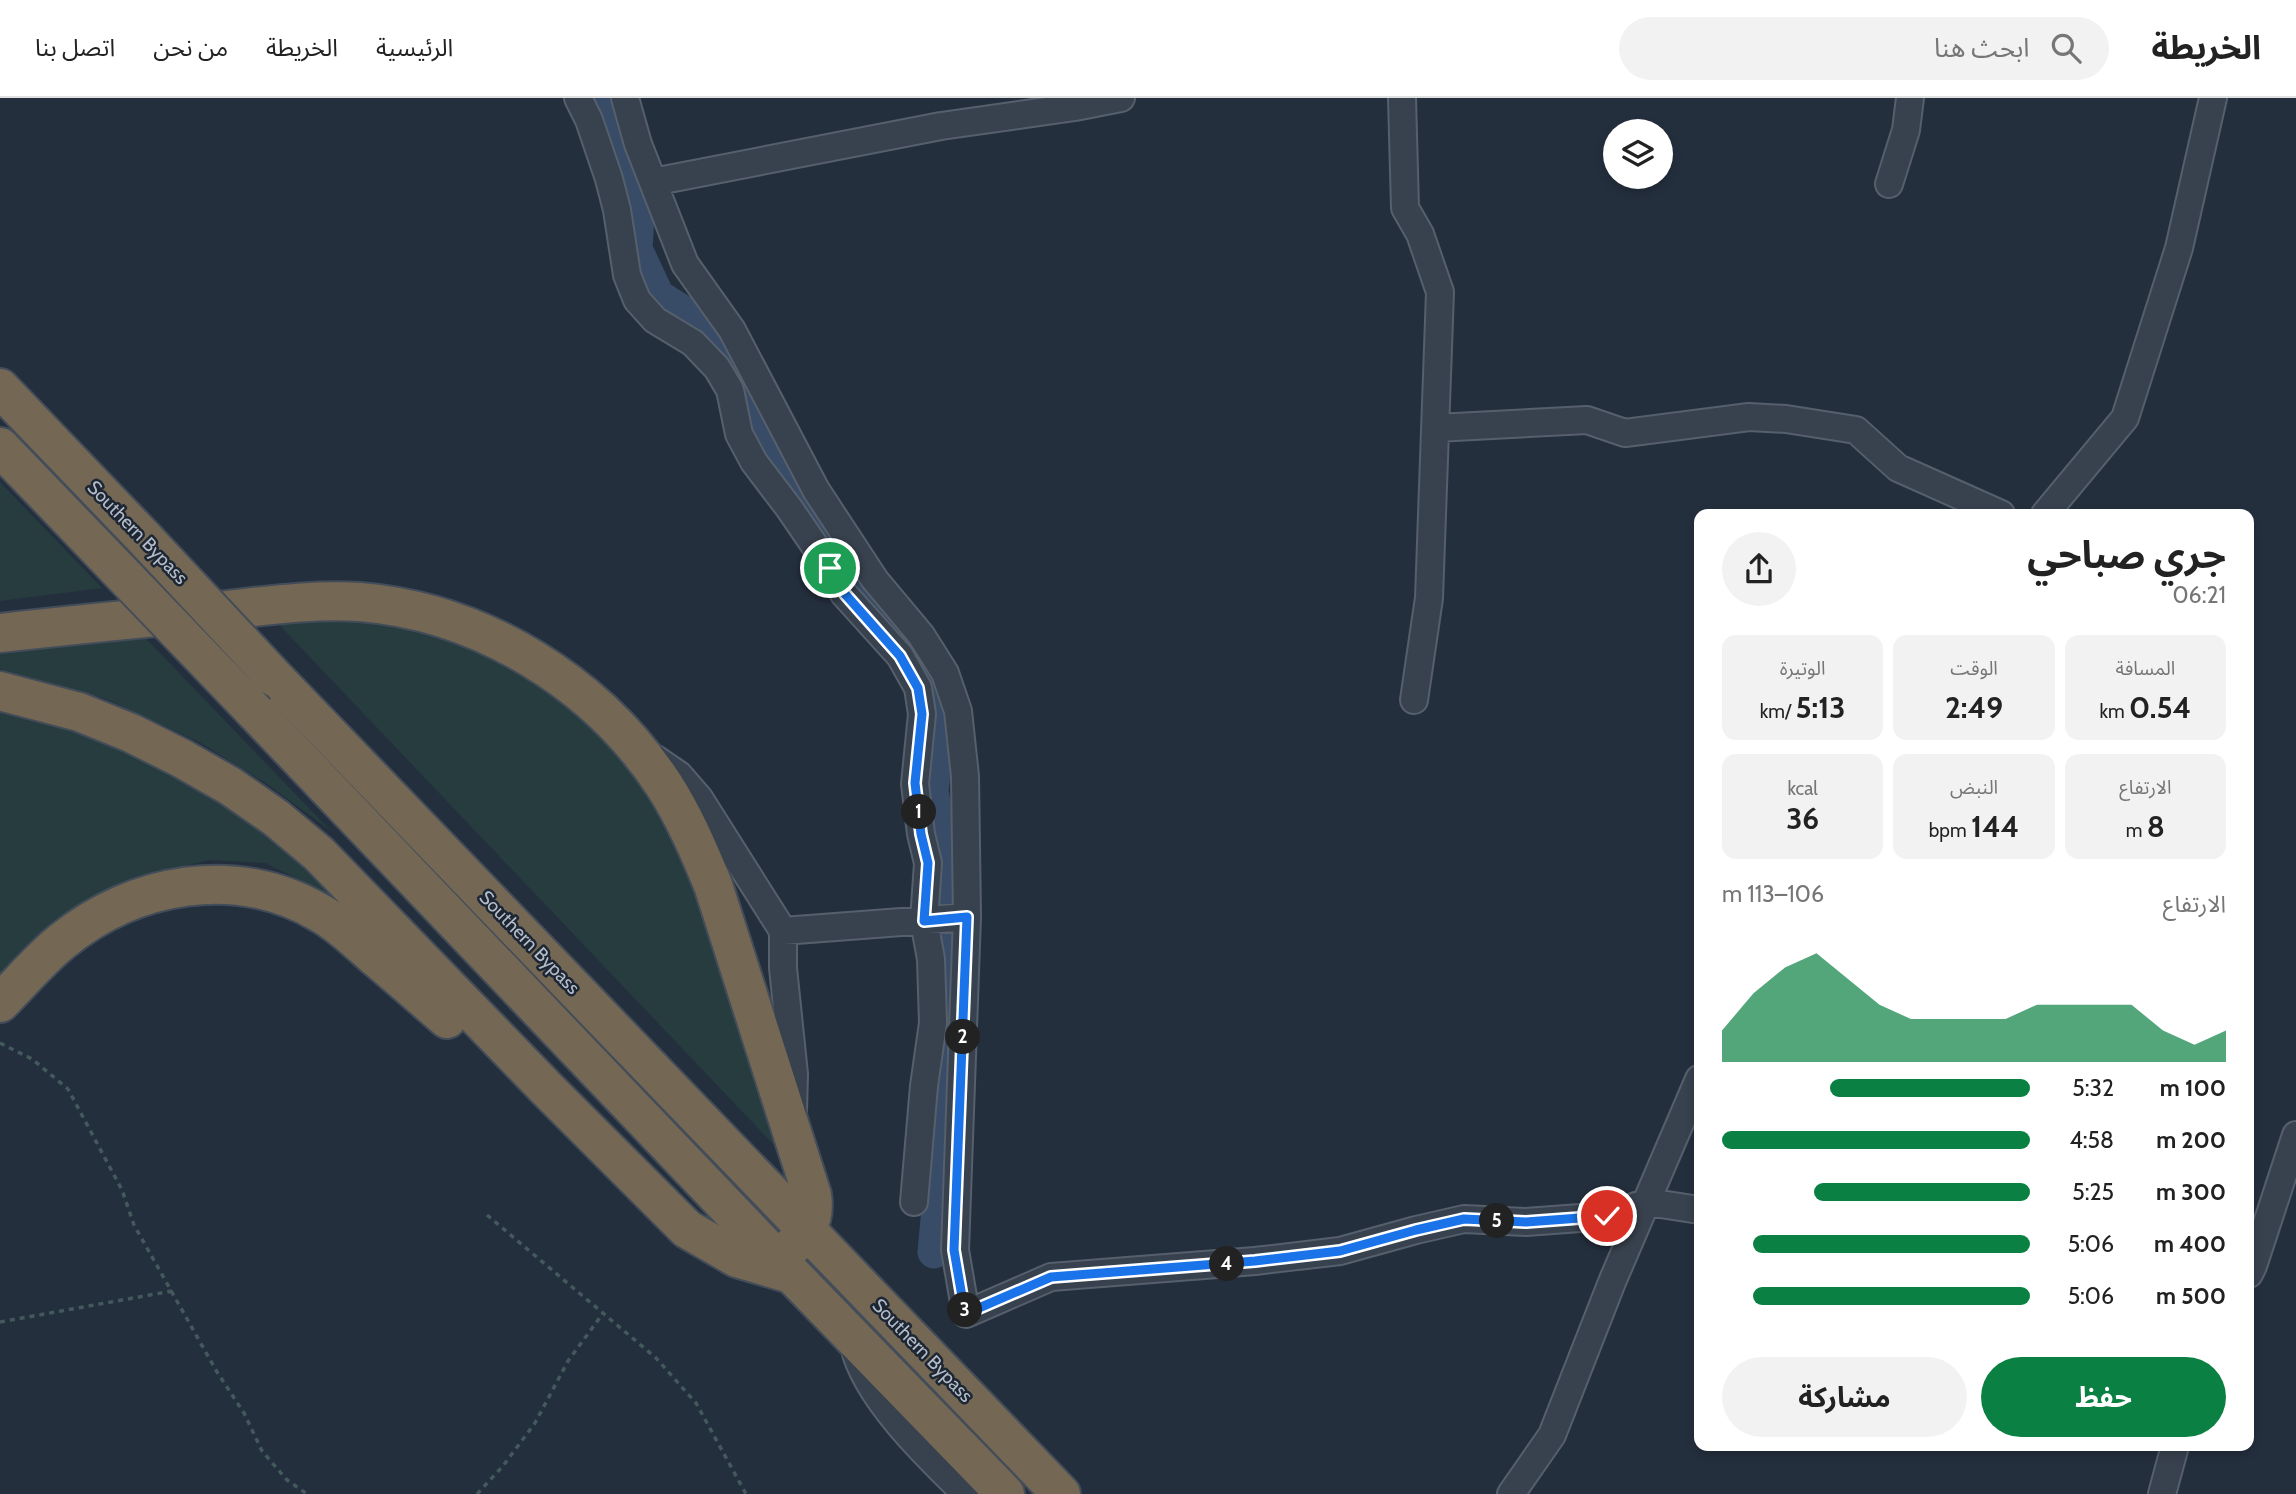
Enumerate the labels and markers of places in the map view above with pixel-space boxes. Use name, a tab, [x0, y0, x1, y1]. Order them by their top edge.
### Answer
pin	[800, 538, 860, 598]
pin: 1	[902, 794, 936, 830]
pin: 2	[946, 1020, 981, 1054]
pin	[1577, 1186, 1637, 1246]
pin: 5	[1480, 1204, 1514, 1238]
pin: 4	[1210, 1246, 1244, 1282]
pin: 3	[948, 1292, 982, 1328]

